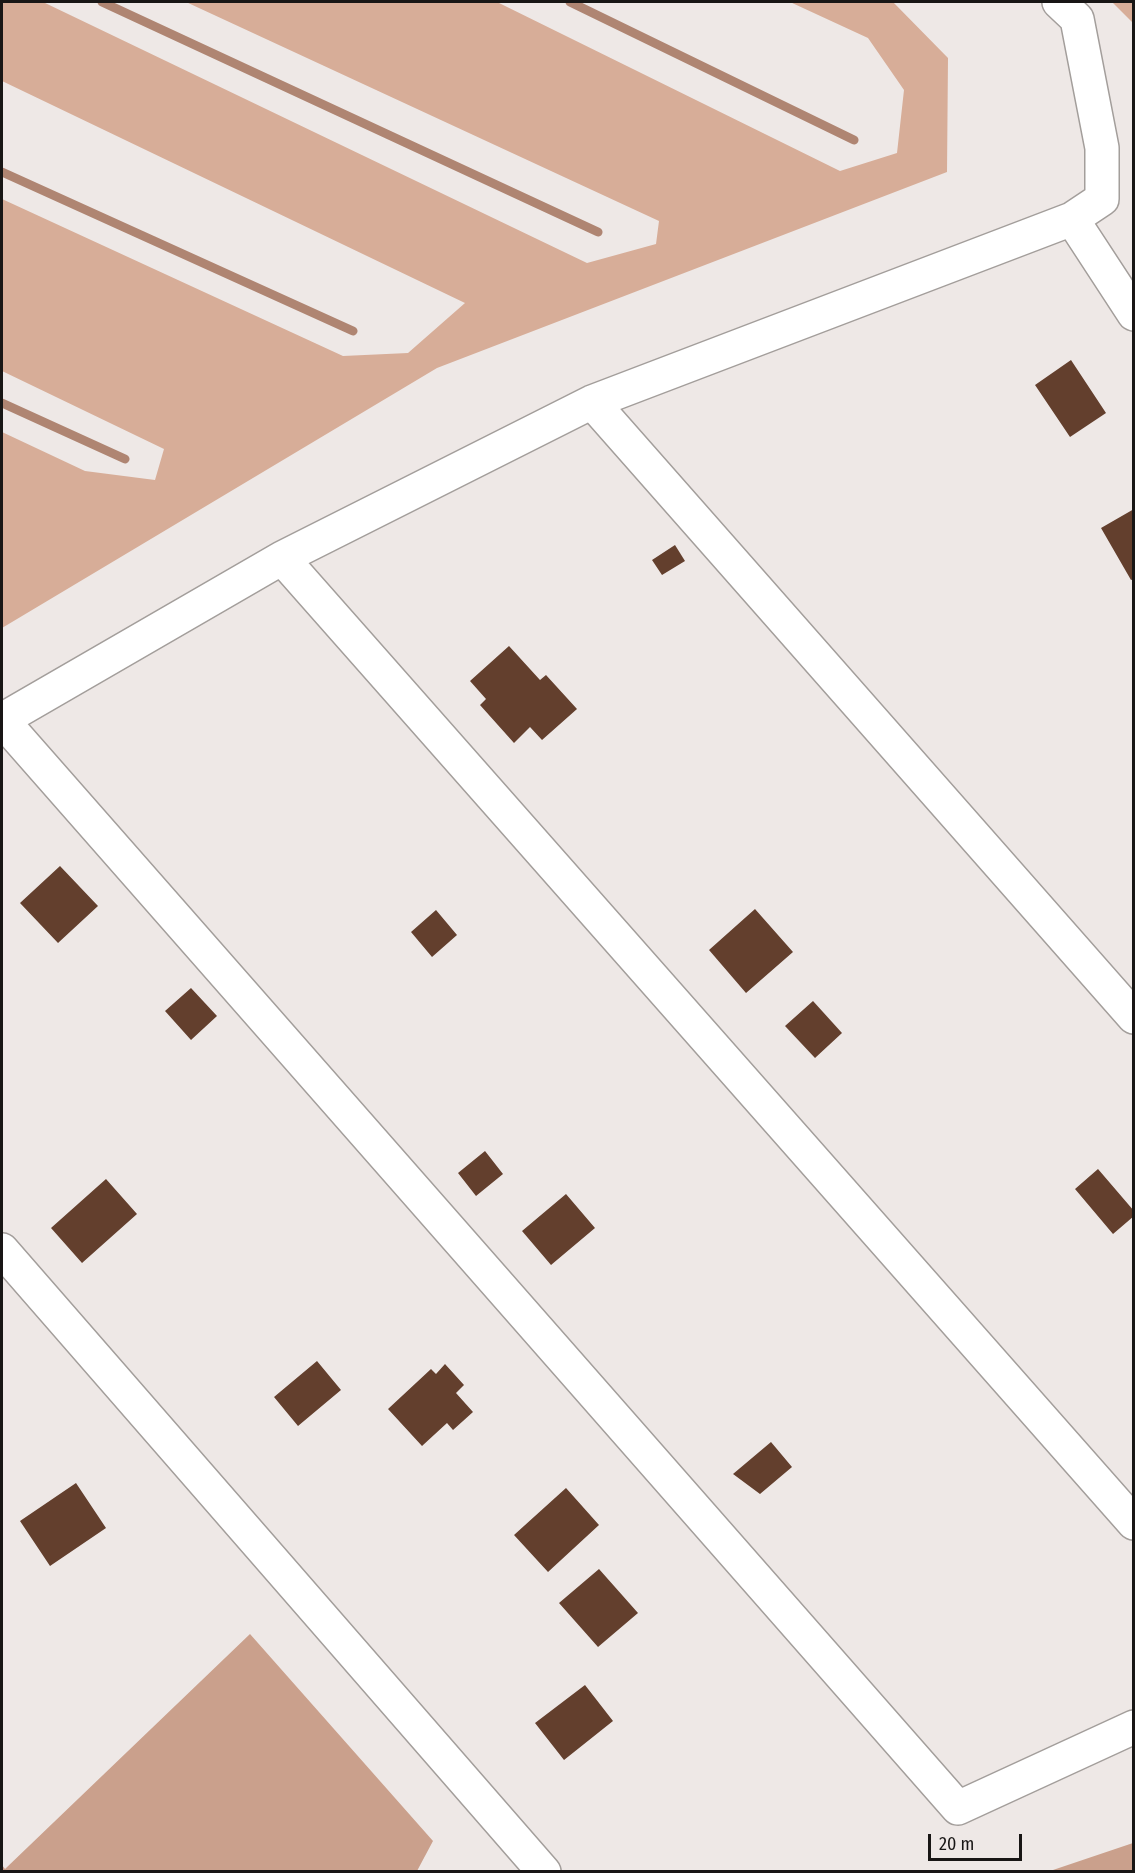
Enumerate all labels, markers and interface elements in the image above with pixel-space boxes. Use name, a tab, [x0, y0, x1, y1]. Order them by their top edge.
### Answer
scale bar	[931, 1822, 1026, 1860]
text: 20 m	[939, 1833, 974, 1855]

